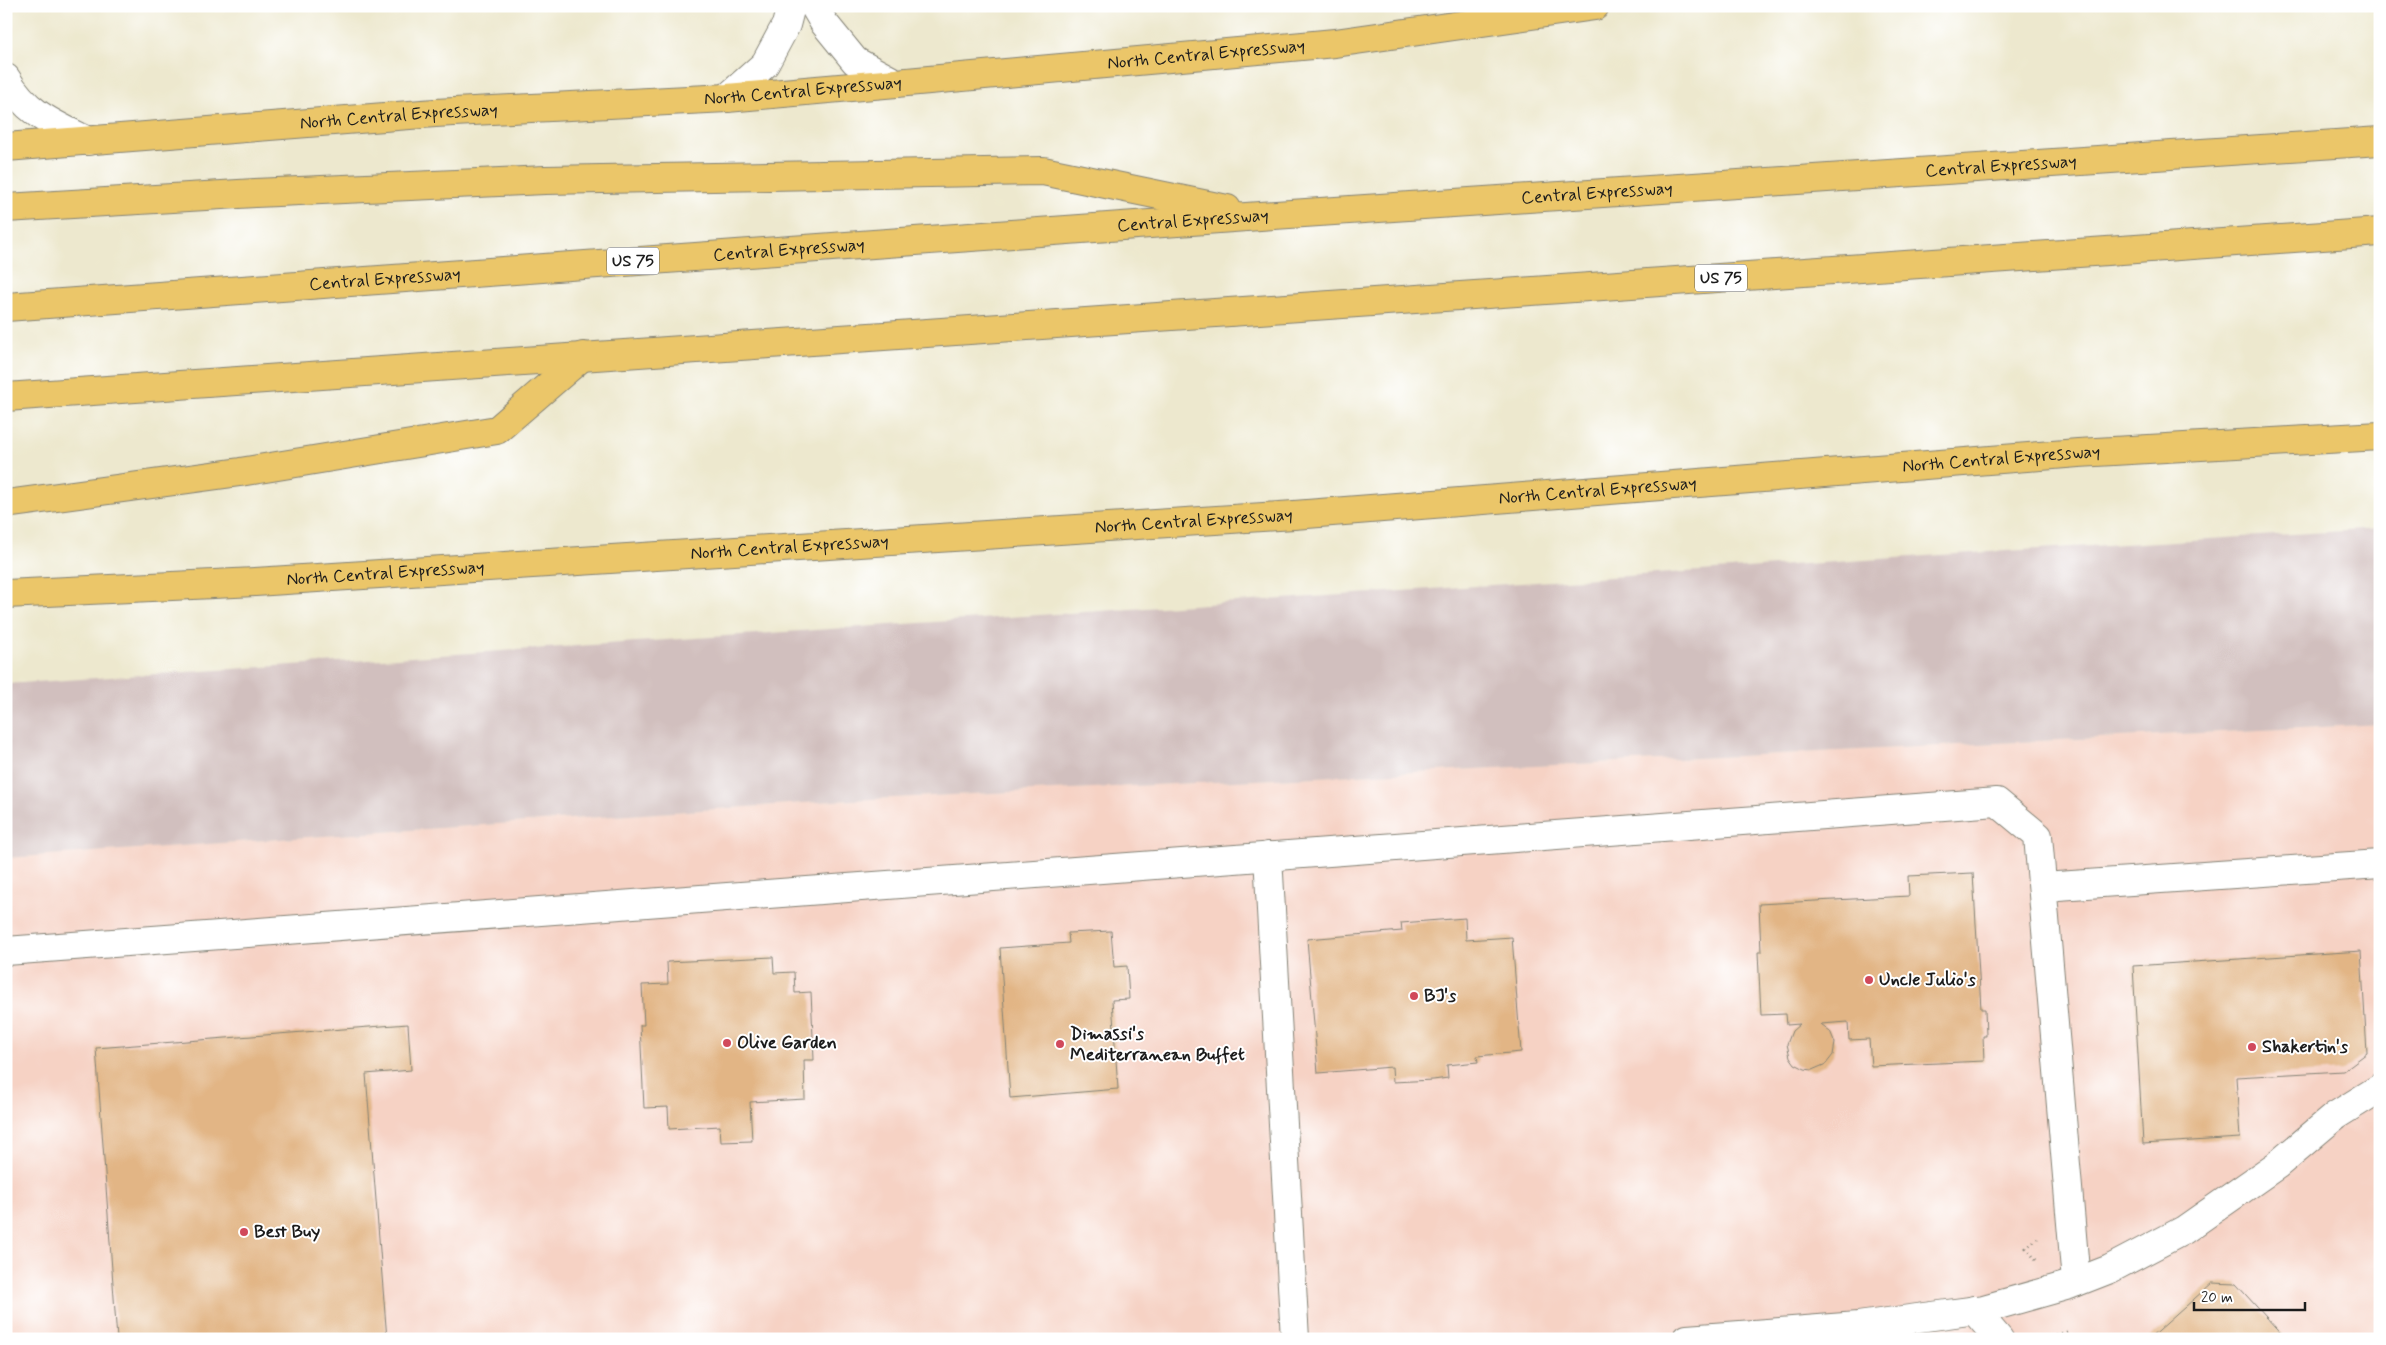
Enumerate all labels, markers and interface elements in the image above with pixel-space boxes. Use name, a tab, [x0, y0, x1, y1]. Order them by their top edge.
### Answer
street label: North Central Expressway	[1106, 34, 1306, 76]
street label: North Central Expressway	[703, 71, 903, 111]
street label: North Central Expressway	[299, 98, 498, 136]
street label: Central Expressway	[1924, 149, 2078, 183]
street label: Central Expressway	[1520, 176, 1674, 210]
street label: Central Expressway	[1116, 203, 1269, 238]
street label: Central Expressway	[712, 233, 866, 268]
road number: US 75	[607, 248, 659, 274]
street label: Central Expressway	[308, 262, 462, 297]
road number: US 75	[1695, 264, 1747, 292]
street label: North Central Expressway	[1901, 440, 2101, 479]
street label: North Central Expressway	[1498, 471, 1698, 511]
street label: North Central Expressway	[1094, 503, 1294, 540]
street label: North Central Expressway	[690, 529, 889, 566]
street label: North Central Expressway	[286, 555, 485, 592]
place label: Uncle Julio's	[1879, 968, 1976, 992]
marker: Uncle Julio's	[1863, 974, 1875, 986]
place label: BJ's	[1424, 984, 1456, 1008]
marker: BJ's	[1408, 990, 1420, 1002]
place label: Dimassi's Mediterranean Buffet	[1070, 1022, 1245, 1067]
place label: Olive Garden	[737, 1031, 837, 1055]
place label: Shakertin's	[2262, 1035, 2348, 1059]
marker: Olive Garden	[721, 1037, 733, 1049]
marker: Dimassi's Mediterranean Buffet	[1054, 1038, 1066, 1050]
marker: Shakertin's	[2246, 1041, 2258, 1053]
place label: Best Buy	[254, 1220, 320, 1244]
marker: Best Buy	[238, 1226, 250, 1238]
scale bar	[2194, 1280, 2305, 1312]
text: 20 m	[2201, 1288, 2233, 1308]

